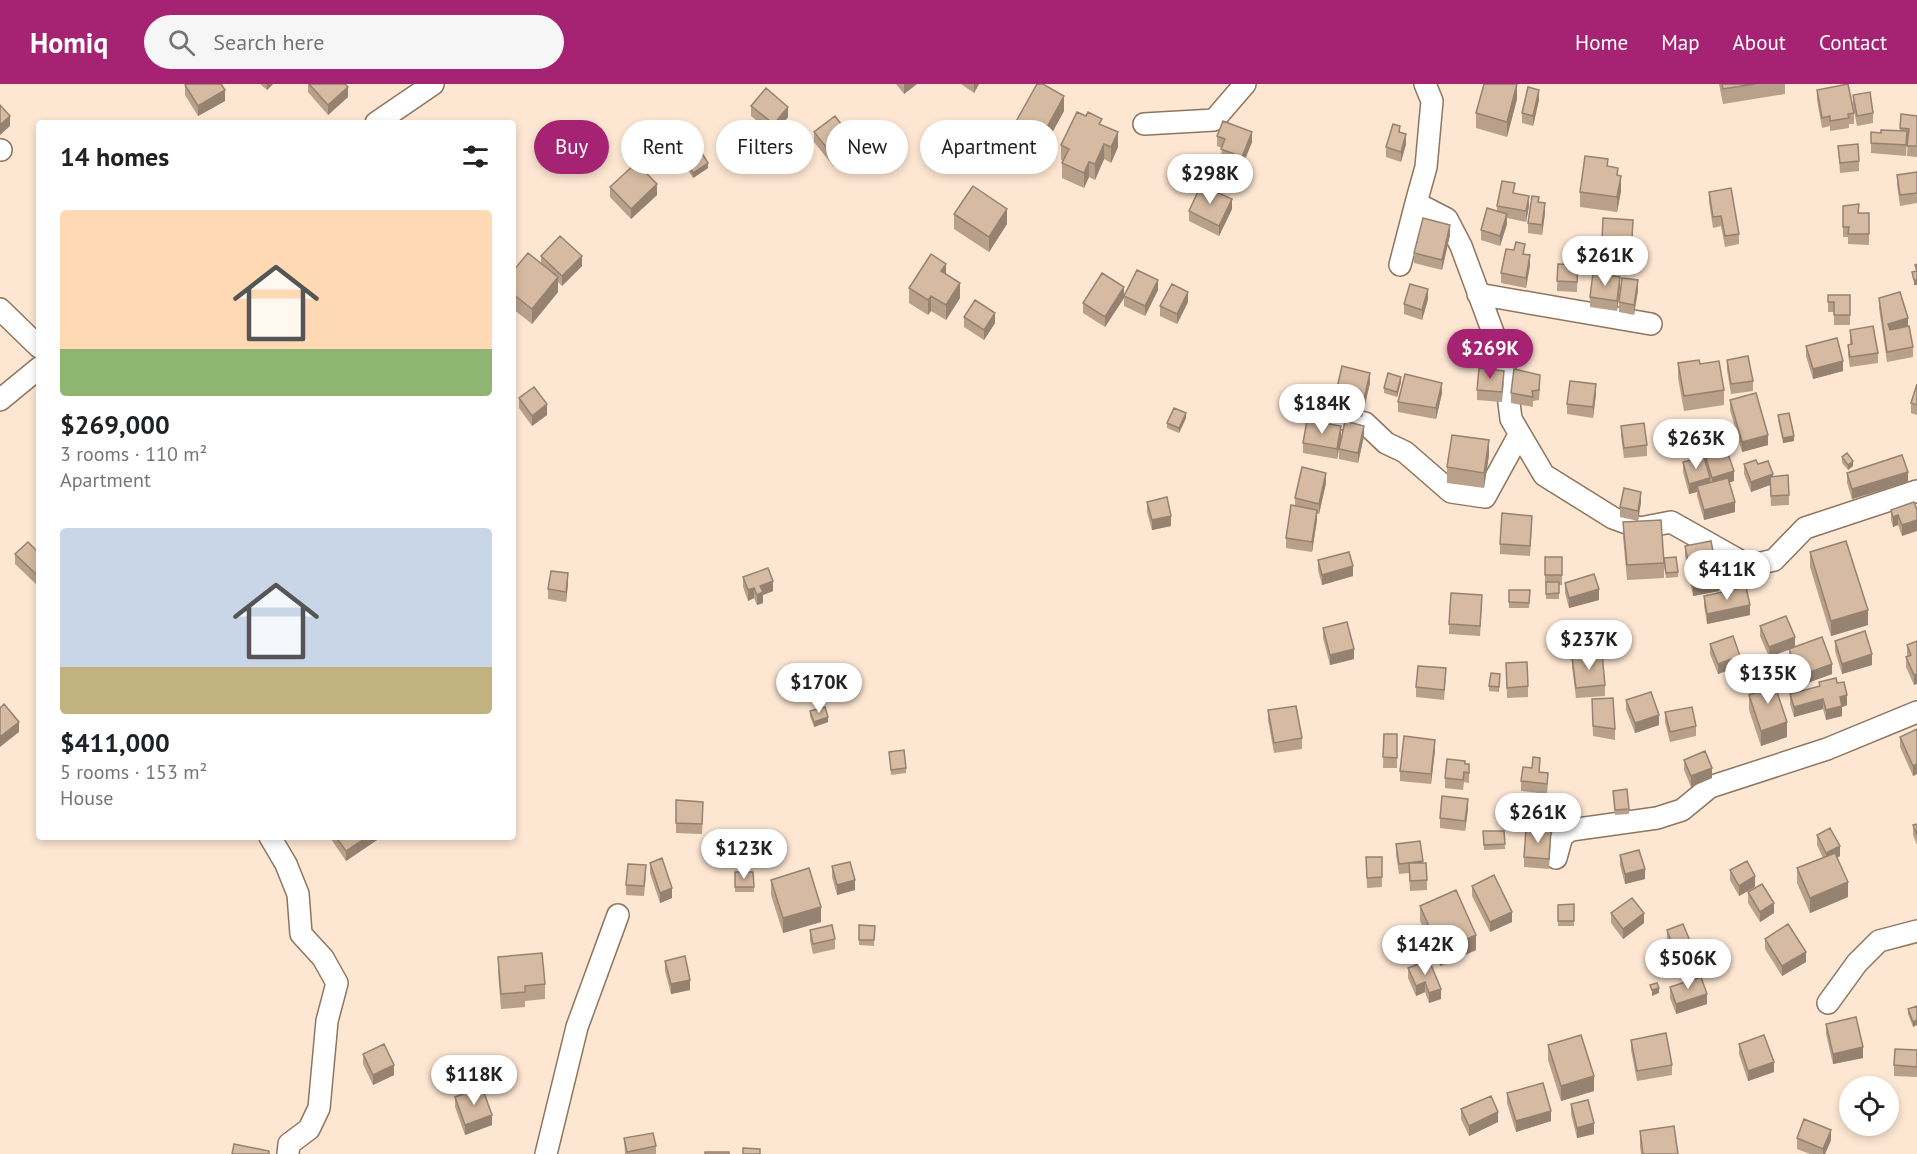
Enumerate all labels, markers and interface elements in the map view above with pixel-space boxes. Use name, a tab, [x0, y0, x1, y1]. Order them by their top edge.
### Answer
search box	[144, 15, 564, 69]
text: Homiq	[30, 24, 108, 61]
icon: search	[165, 26, 198, 59]
text: Search here	[213, 28, 324, 56]
text: Home	[1575, 29, 1628, 56]
text: Map	[1661, 29, 1700, 56]
text: About	[1733, 29, 1786, 56]
text: Contact	[1819, 29, 1887, 56]
chip: Buy	[534, 120, 609, 174]
chip: Rent	[621, 120, 704, 174]
chip: Filters	[716, 120, 814, 174]
chip: New	[826, 120, 908, 174]
chip: Apartment	[920, 120, 1058, 174]
text: 14 homes	[60, 140, 169, 173]
icon: filters	[459, 140, 492, 173]
pin: $298K	[1168, 154, 1252, 205]
text: $298K	[1181, 160, 1239, 186]
pin: $261K	[1563, 236, 1647, 287]
text: $261K	[1576, 242, 1634, 268]
icon: home	[222, 249, 330, 357]
pin: $269K	[1448, 329, 1532, 380]
text: $269K	[1461, 335, 1519, 361]
pin: $184K	[1280, 384, 1364, 435]
text: $184K	[1293, 390, 1351, 416]
text: $269,000	[60, 408, 170, 441]
pin: $263K	[1654, 419, 1738, 470]
text: $263K	[1667, 425, 1725, 451]
text: 3 rooms · 110 m²	[60, 441, 207, 467]
text: Apartment	[60, 467, 151, 493]
pin: $411K	[1685, 550, 1769, 601]
text: $411K	[1698, 556, 1756, 582]
icon: home	[222, 567, 330, 675]
pin: $237K	[1547, 620, 1631, 671]
text: $237K	[1560, 626, 1618, 652]
pin: $135K	[1726, 654, 1810, 705]
text: $135K	[1739, 660, 1797, 686]
pin: $170K	[777, 663, 861, 714]
text: $170K	[790, 669, 848, 695]
text: $411,000	[60, 726, 170, 759]
text: 5 rooms · 153 m²	[60, 759, 207, 785]
text: House	[60, 785, 114, 811]
pin: $261K	[1496, 793, 1580, 844]
text: $261K	[1509, 799, 1567, 825]
pin: $123K	[702, 829, 786, 880]
text: $123K	[715, 835, 773, 861]
pin: $142K	[1383, 925, 1467, 976]
text: $142K	[1396, 931, 1454, 957]
pin: $506K	[1646, 939, 1730, 990]
text: $506K	[1659, 945, 1717, 971]
pin: $118K	[432, 1055, 516, 1106]
text: $118K	[445, 1061, 503, 1087]
map controls	[1839, 1076, 1899, 1136]
button: locate	[1839, 1076, 1899, 1136]

